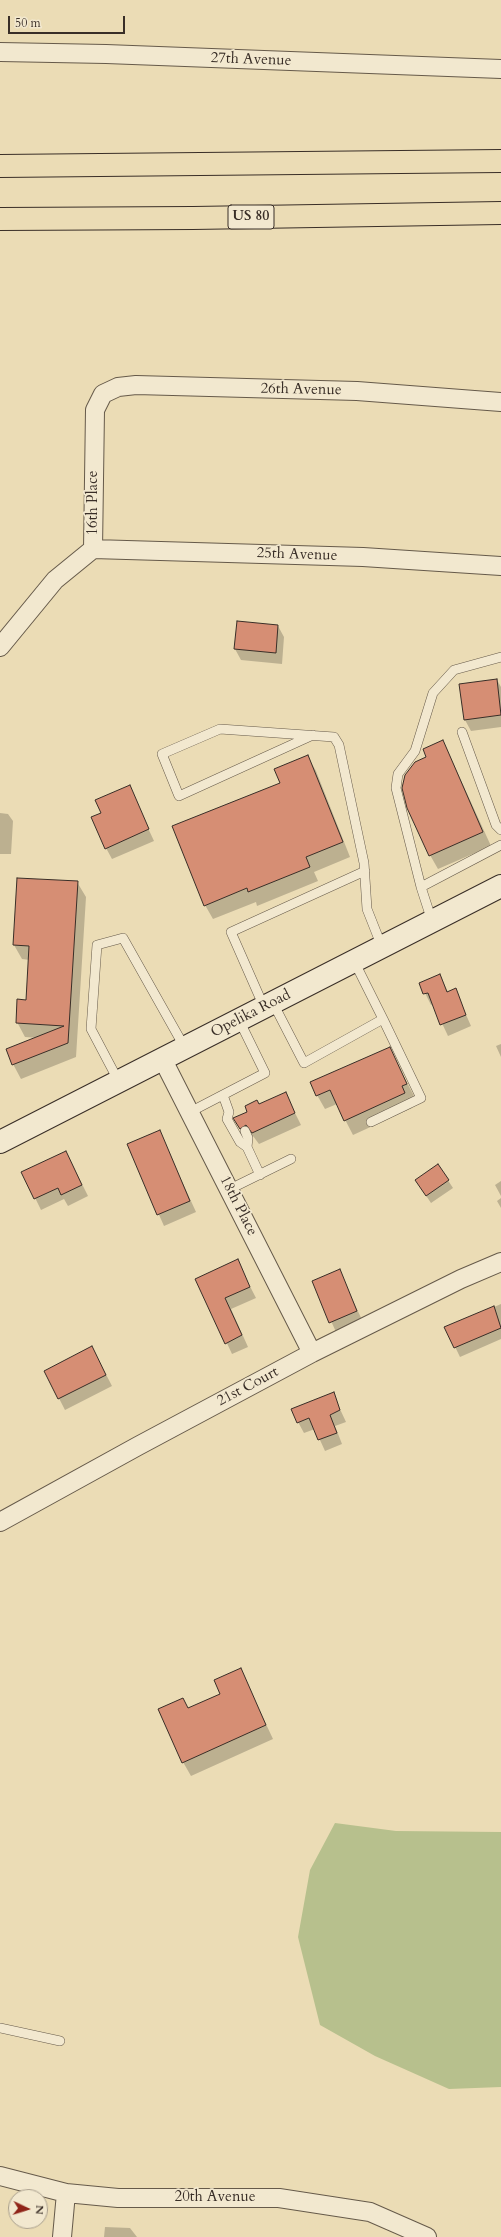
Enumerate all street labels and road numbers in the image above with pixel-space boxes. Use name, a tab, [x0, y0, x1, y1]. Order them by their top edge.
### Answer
street label: 27th Avenue	[210, 50, 292, 70]
road number: US 80	[228, 205, 274, 229]
street label: 26th Avenue	[260, 380, 342, 400]
street label: 16th Place	[85, 470, 103, 536]
street label: 25th Avenue	[256, 545, 338, 565]
street label: Opelika Road	[208, 986, 294, 1042]
street label: 18th Place	[215, 1173, 261, 1239]
street label: 21st Court	[214, 1363, 282, 1411]
street label: 20th Avenue	[174, 2189, 256, 2207]

